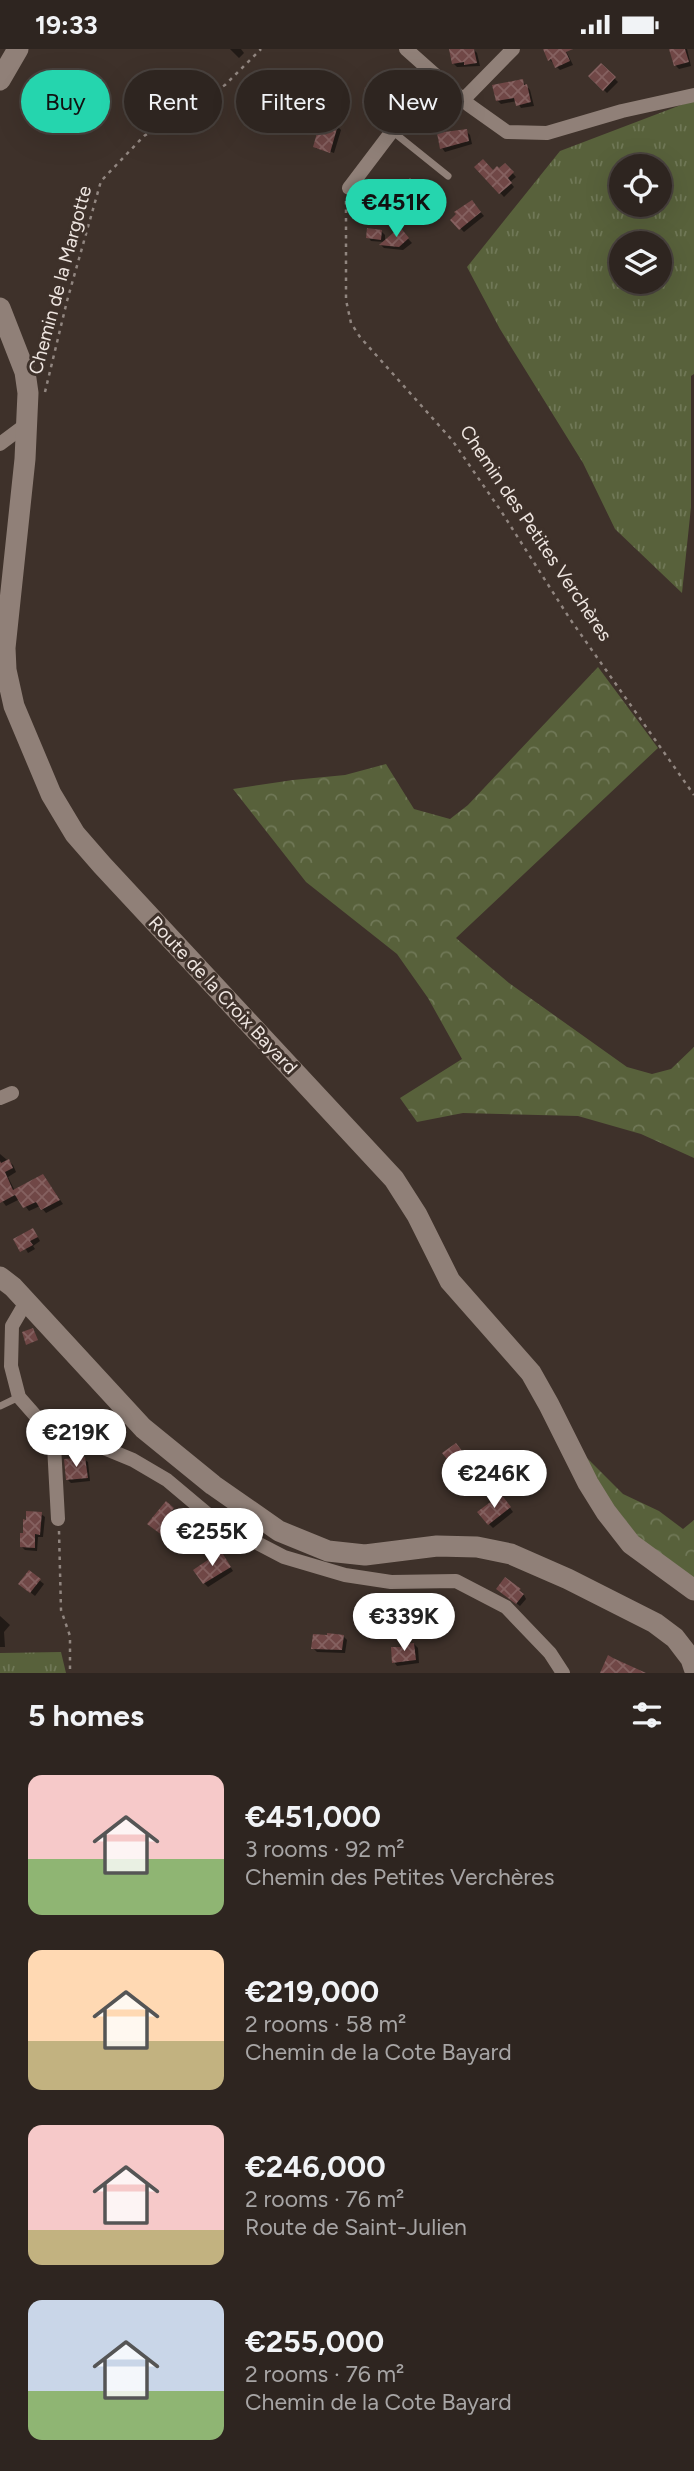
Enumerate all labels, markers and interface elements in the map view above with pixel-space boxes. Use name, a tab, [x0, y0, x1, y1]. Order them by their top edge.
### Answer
text: 19:33	[35, 9, 98, 41]
chip: Buy	[21, 70, 110, 133]
chip: Rent	[124, 70, 222, 133]
chip: Filters	[236, 70, 350, 133]
chip: New	[364, 70, 462, 133]
map controls	[609, 154, 672, 294]
button: locate	[609, 154, 672, 217]
pin: €451K	[347, 179, 445, 239]
street label: Chemin de la Margotte	[24, 183, 96, 377]
text: €451K	[362, 188, 430, 216]
button: layers	[609, 231, 672, 294]
street label: Chemin des Petites Verchères	[455, 421, 617, 645]
street label: Route de la Croix Bayard	[144, 911, 302, 1079]
pin: €219K	[27, 1409, 125, 1469]
text: €219K	[42, 1418, 110, 1446]
pin: €246K	[445, 1451, 543, 1510]
text: €246K	[458, 1459, 530, 1487]
pin: €255K	[163, 1509, 261, 1568]
text: €255K	[176, 1517, 248, 1545]
pin: €339K	[355, 1593, 453, 1653]
text: €339K	[369, 1602, 439, 1630]
icon: filters	[628, 1696, 666, 1734]
text: 5 homes	[28, 1697, 144, 1734]
text: €451,000	[245, 1798, 381, 1835]
icon: home	[84, 1803, 168, 1887]
text: 3 rooms · 92 m²	[245, 1835, 405, 1863]
text: Chemin des Petites Verchères	[245, 1863, 554, 1891]
text: €219,000	[245, 1973, 379, 2010]
icon: home	[84, 1978, 168, 2062]
text: 2 rooms · 58 m²	[245, 2010, 406, 2038]
text: Chemin de la Cote Bayard	[245, 2038, 512, 2066]
text: €246,000	[245, 2148, 386, 2185]
icon: home	[84, 2153, 168, 2237]
text: 2 rooms · 76 m²	[245, 2185, 404, 2213]
text: Route de Saint-Julien	[245, 2213, 467, 2241]
text: €255,000	[245, 2323, 384, 2360]
icon: home	[84, 2328, 168, 2412]
text: 2 rooms · 76 m²	[245, 2360, 404, 2388]
text: Chemin de la Cote Bayard	[245, 2388, 512, 2416]

